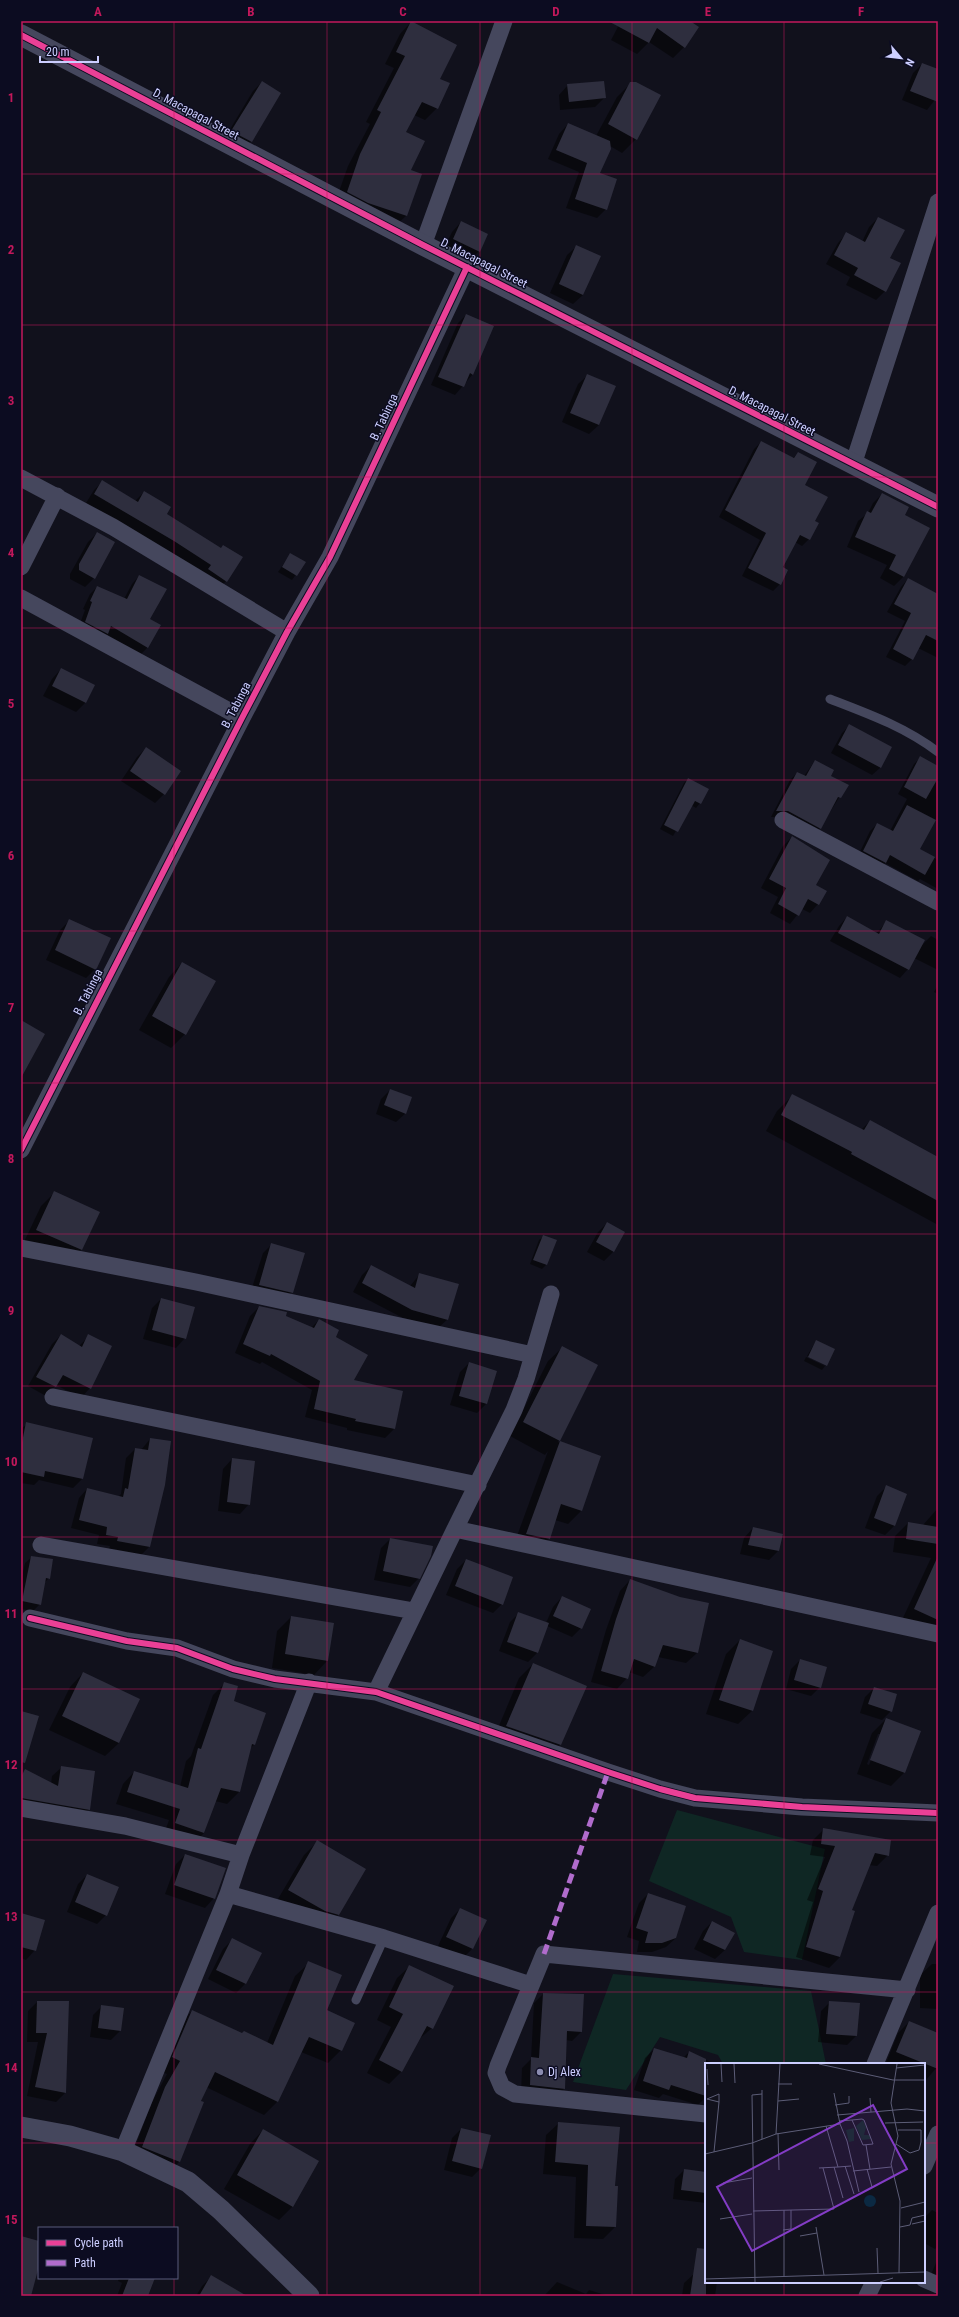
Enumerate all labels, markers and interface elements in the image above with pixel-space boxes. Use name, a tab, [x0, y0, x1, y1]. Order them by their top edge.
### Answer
text: A	[94, 4, 102, 19]
text: B	[247, 4, 255, 19]
text: C	[399, 4, 407, 19]
text: D	[552, 4, 560, 19]
text: E	[705, 4, 712, 19]
text: F	[858, 4, 864, 19]
scale bar	[40, 38, 98, 64]
north arrow	[881, 38, 921, 78]
text: 20 m	[46, 45, 70, 59]
text: N	[902, 56, 917, 69]
street label: D. Macapagal Street	[151, 85, 242, 143]
text: 1	[8, 90, 14, 105]
street label: D. Macapagal Street	[438, 235, 530, 291]
text: 2	[8, 242, 15, 257]
street label: D. Macapagal Street	[726, 383, 818, 439]
street label: B. Tabinga	[367, 391, 401, 442]
text: 3	[8, 393, 14, 408]
text: 4	[8, 545, 15, 560]
street label: B. Tabinga	[218, 679, 254, 730]
text: 5	[8, 696, 15, 711]
text: 6	[8, 848, 15, 863]
street label: B. Tabinga	[70, 966, 106, 1017]
text: 7	[8, 1000, 15, 1015]
text: 8	[8, 1151, 14, 1166]
text: 9	[8, 1303, 14, 1318]
text: 10	[4, 1454, 18, 1469]
text: 11	[4, 1606, 18, 1621]
text: 12	[4, 1757, 18, 1772]
text: 13	[4, 1909, 18, 1924]
text: 14	[4, 2060, 18, 2075]
inset map	[705, 2063, 925, 2283]
place label: Dj Alex	[548, 2065, 581, 2079]
marker: Dj Alex	[535, 2067, 545, 2077]
text: 15	[4, 2212, 18, 2227]
legend	[38, 2227, 178, 2279]
text: Cycle path	[74, 2236, 124, 2250]
text: Path	[74, 2256, 96, 2270]

